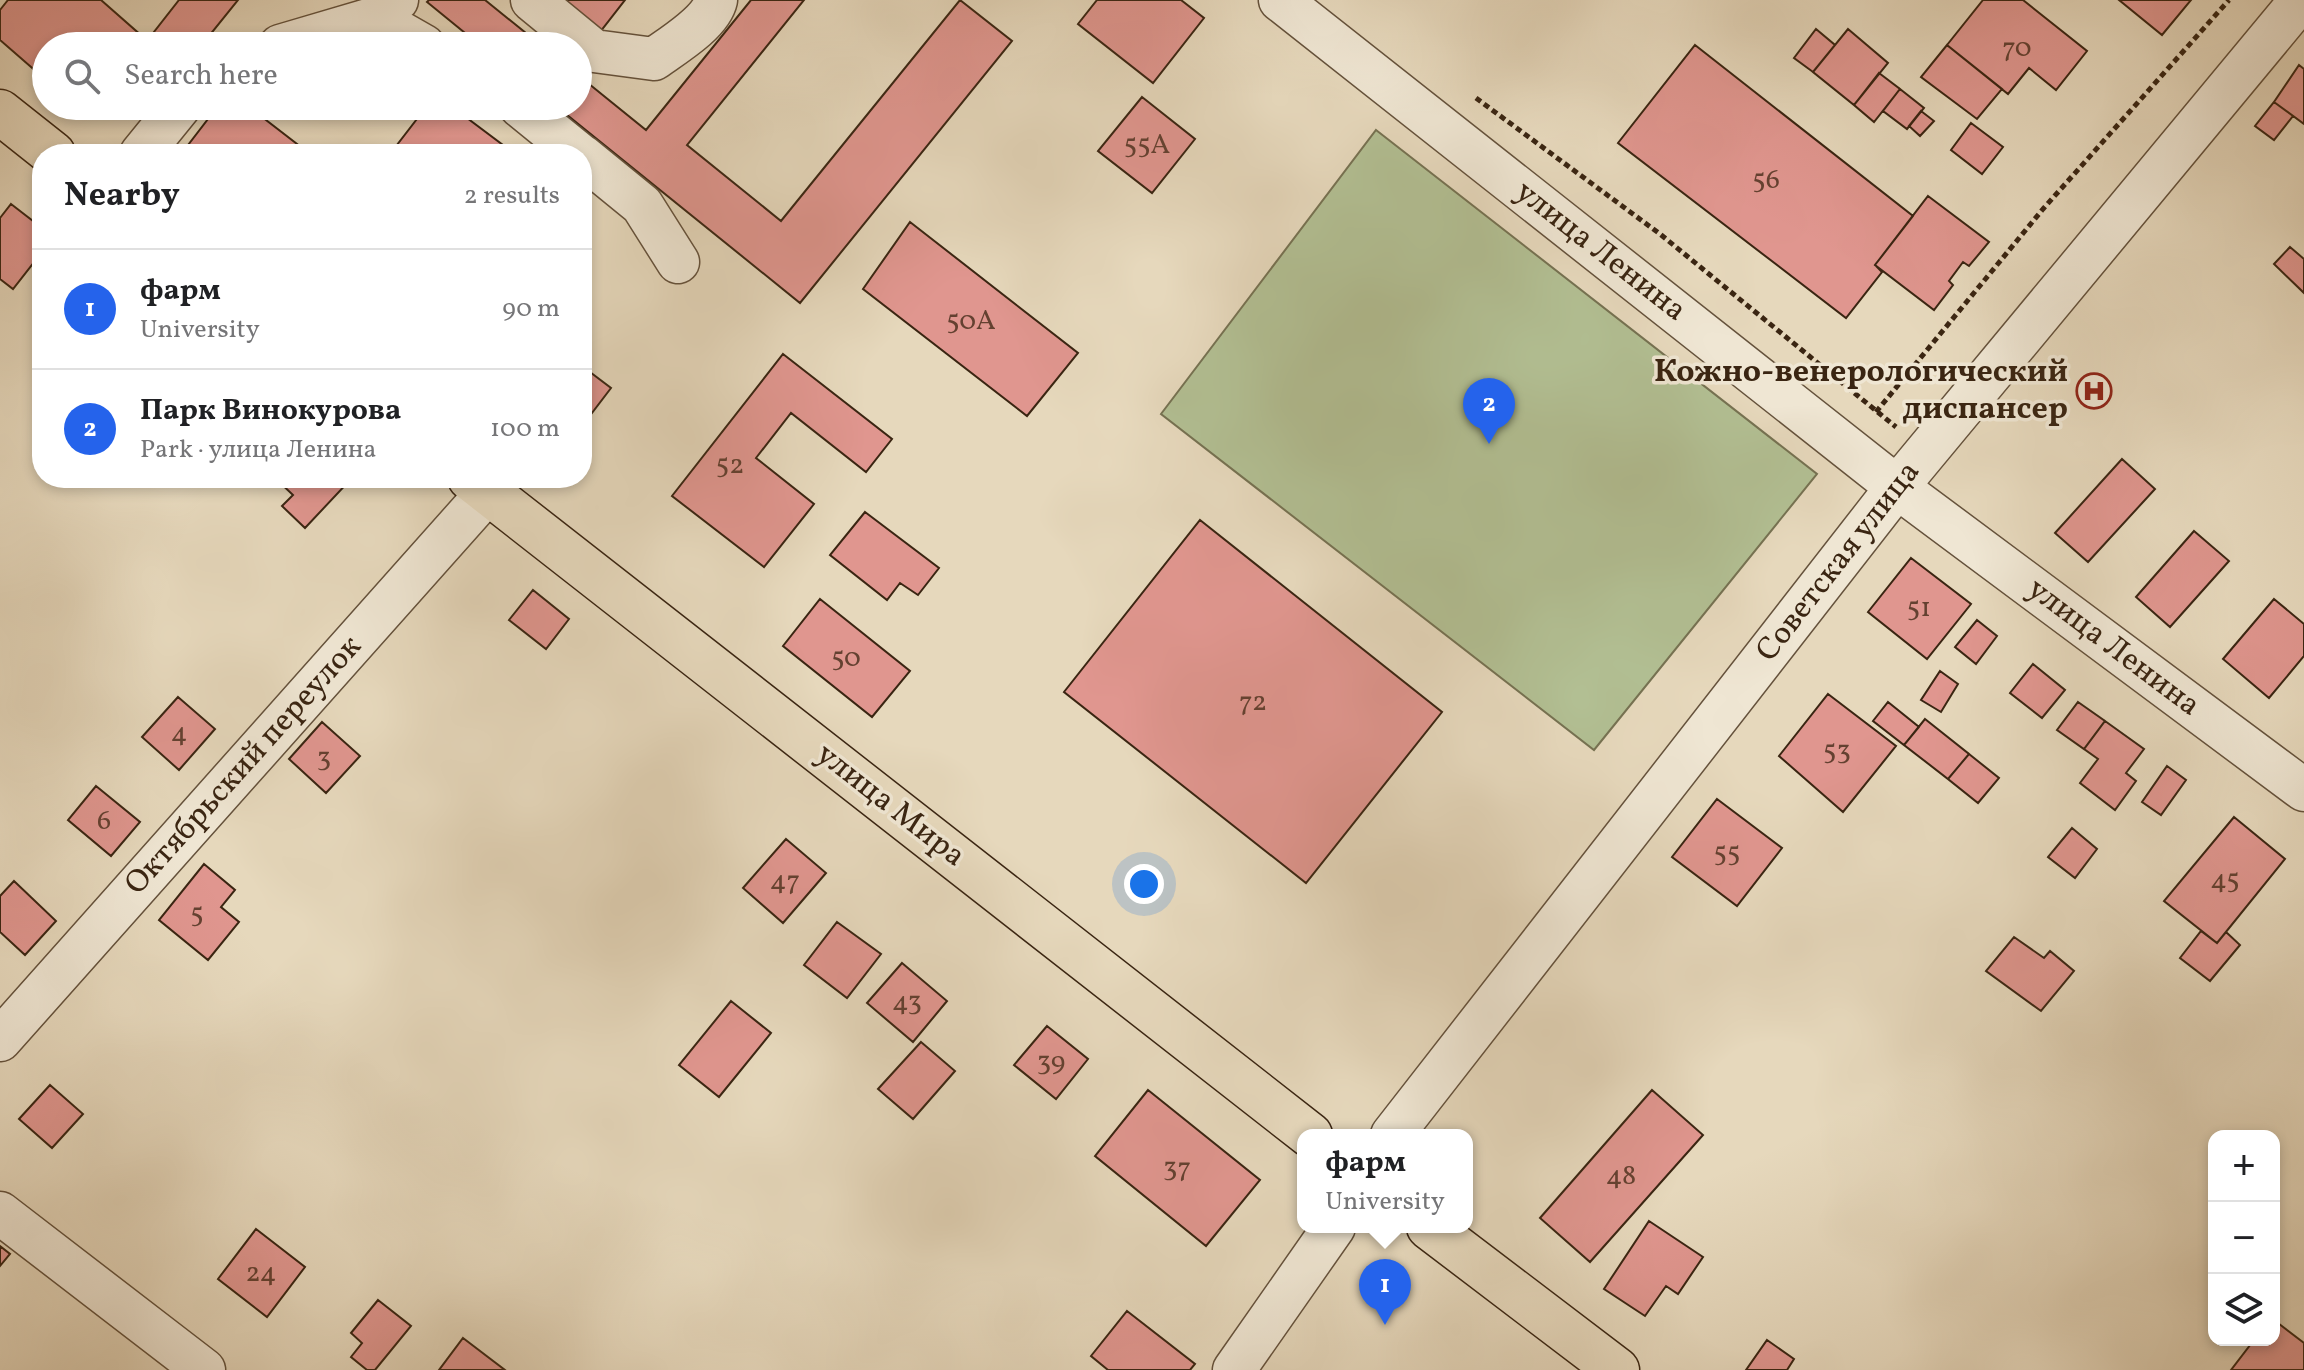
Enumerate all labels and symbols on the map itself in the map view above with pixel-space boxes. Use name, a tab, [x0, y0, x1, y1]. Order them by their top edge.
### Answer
house number: 70	[2002, 29, 2032, 68]
house number: 55А	[1124, 126, 1171, 165]
house number: 56	[1752, 161, 1780, 200]
street label: улица Ленина	[1505, 171, 1695, 333]
house number: 50А	[946, 302, 996, 341]
place label: Кожно-венерологический диспансер	[1654, 351, 2068, 432]
hospital icon: Кожно-венерологический диспансер	[2075, 372, 2113, 410]
pin: 2	[1463, 378, 1515, 444]
house number: 52	[716, 446, 744, 485]
street label: Советская улица	[1747, 452, 1931, 672]
street label: улица Ленина	[2017, 568, 2209, 728]
house number: 51	[1907, 589, 1931, 628]
street label: Октябрьский переулок	[115, 627, 373, 905]
house number: 50	[831, 639, 861, 678]
house number: 72	[1239, 683, 1267, 722]
house number: 4	[171, 714, 187, 753]
house number: 53	[1823, 732, 1851, 771]
street label: улица Мира	[806, 734, 974, 878]
house number: 3	[317, 739, 331, 778]
house number: 6	[97, 802, 111, 841]
house number: 55	[1714, 834, 1740, 873]
house number: 45	[2210, 861, 2240, 900]
house number: 47	[770, 862, 800, 901]
your location	[1124, 864, 1164, 904]
house number: 5	[190, 895, 204, 934]
house number: 43	[892, 983, 922, 1022]
house number: 39	[1037, 1043, 1065, 1082]
house number: 37	[1163, 1149, 1191, 1188]
house number: 48	[1606, 1157, 1636, 1196]
house number: 24	[246, 1254, 276, 1293]
pin: 1	[1359, 1259, 1411, 1325]

